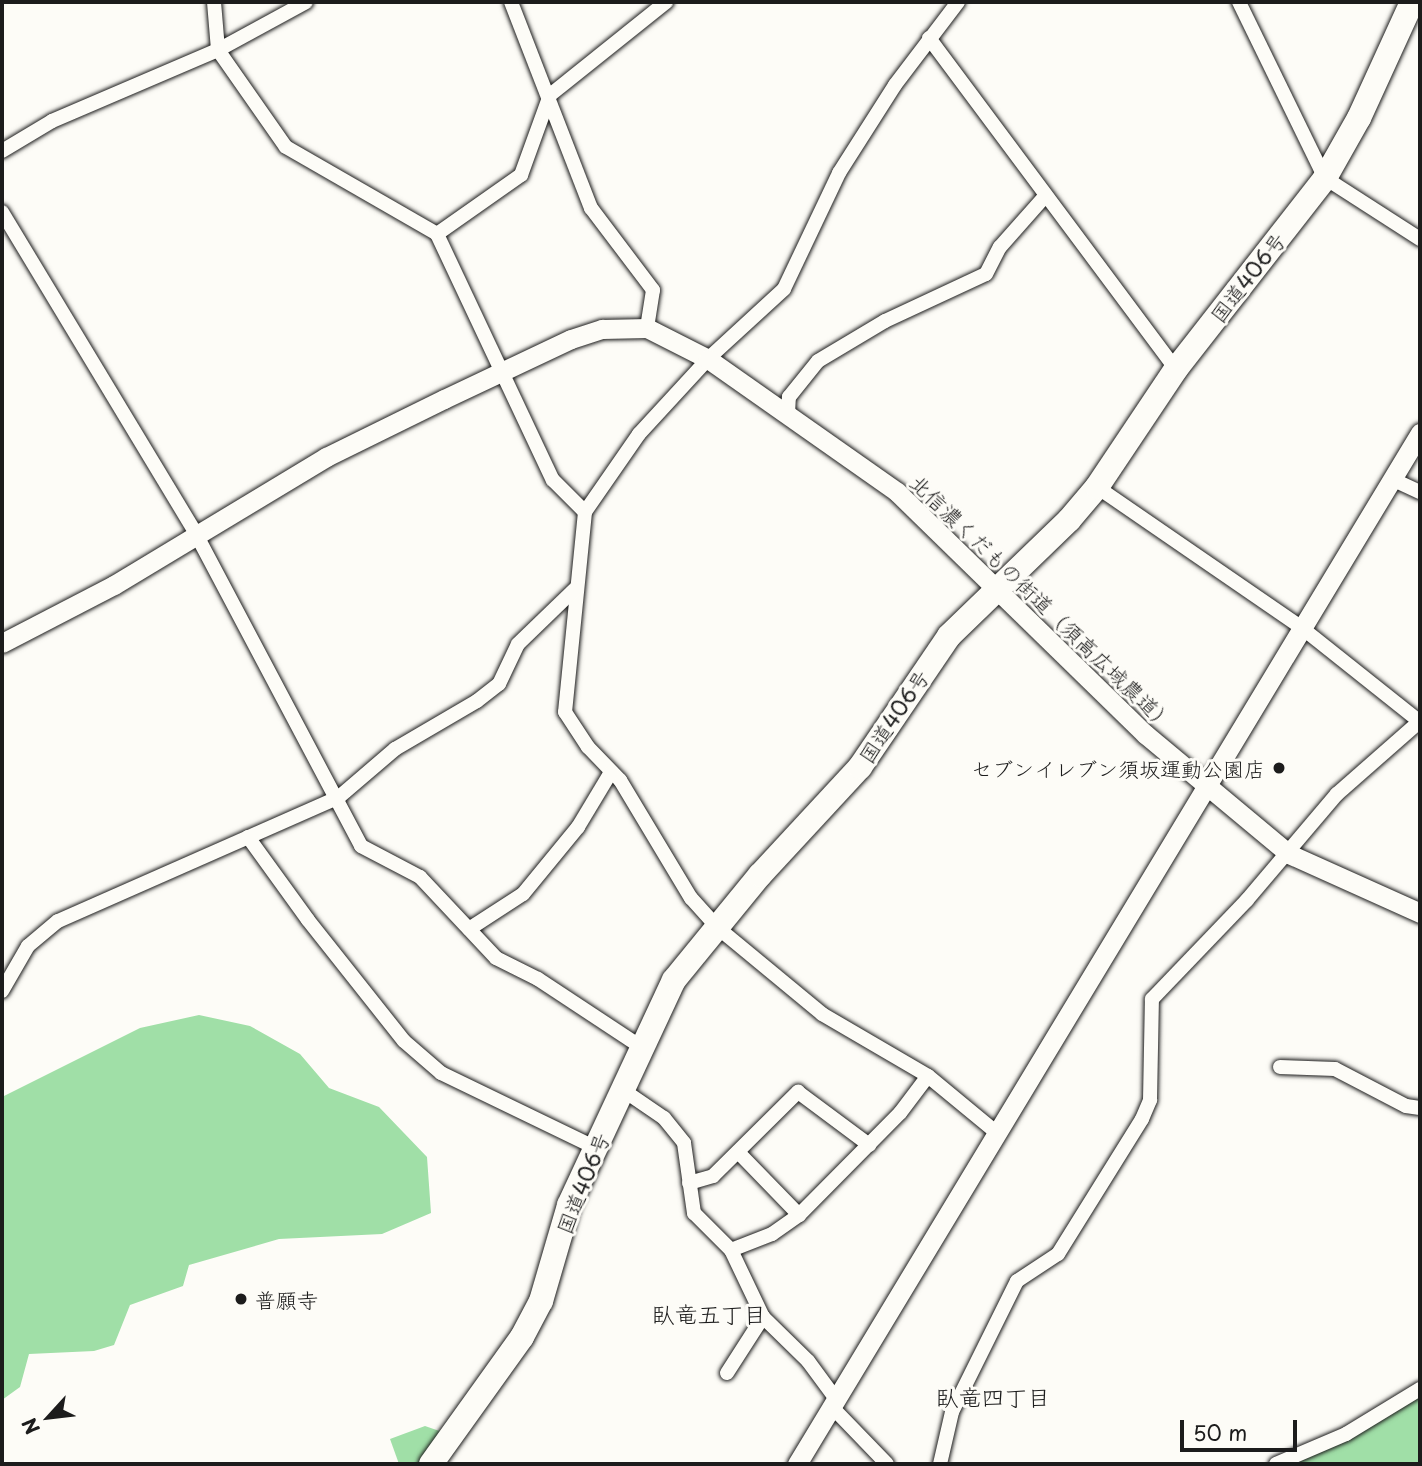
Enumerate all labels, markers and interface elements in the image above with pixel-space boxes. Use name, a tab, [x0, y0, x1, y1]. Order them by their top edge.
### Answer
street label: 国道406号	[1204, 227, 1290, 327]
street label: 北信濃くだもの街道（須高広域農道）	[906, 469, 1180, 735]
street label: 国道406号	[853, 665, 933, 767]
place label: セブンイレブン須坂運動公園店	[971, 755, 1265, 781]
marker: セブンイレブン須坂運動公園店	[1271, 760, 1287, 776]
street label: 国道406号	[550, 1129, 614, 1237]
place label: 普願寺	[255, 1286, 318, 1312]
marker: 普願寺	[233, 1291, 249, 1307]
district label: 臥竜五丁目	[652, 1300, 766, 1328]
north arrow	[14, 1382, 84, 1452]
district label: 臥竜四丁目	[936, 1383, 1050, 1411]
scale bar	[1184, 1406, 1301, 1450]
text: N	[14, 1413, 46, 1440]
text: 50 m	[1193, 1416, 1247, 1448]

